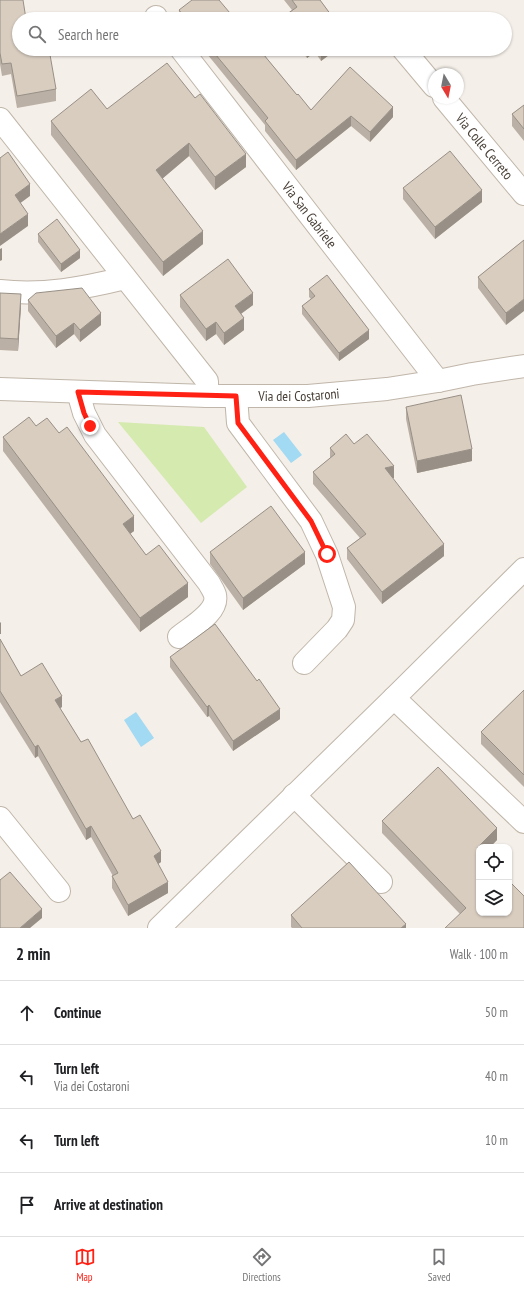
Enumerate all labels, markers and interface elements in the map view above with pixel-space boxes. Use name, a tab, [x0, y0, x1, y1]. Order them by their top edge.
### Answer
search box	[12, 12, 512, 56]
icon: search	[26, 23, 48, 45]
text: Search here	[58, 25, 119, 44]
north arrow	[428, 68, 464, 104]
street label: Via Colle Cerreto	[451, 109, 517, 183]
street label: Via San Gabriele	[278, 177, 341, 252]
street label: Via dei Costaroni	[257, 384, 340, 405]
route end	[81, 417, 99, 435]
route start	[318, 545, 336, 563]
map controls	[476, 844, 512, 916]
button: locate	[476, 844, 512, 880]
button: layers	[476, 880, 512, 916]
text: 2 min	[16, 943, 50, 965]
text: Walk · 100 m	[450, 946, 508, 963]
icon: ahead	[16, 1002, 38, 1024]
text: Continue	[54, 1003, 101, 1022]
text: 50 m	[485, 1004, 508, 1021]
text: Turn left	[54, 1059, 99, 1078]
icon: left	[16, 1066, 38, 1088]
text: 40 m	[485, 1068, 508, 1085]
text: Via dei Costaroni	[54, 1078, 129, 1095]
icon: left	[16, 1130, 38, 1152]
text: Turn left	[54, 1131, 99, 1150]
text: 10 m	[485, 1132, 508, 1149]
icon: arrive	[16, 1194, 38, 1216]
text: Arrive at destination	[54, 1195, 163, 1214]
tab: Map	[74, 1246, 96, 1284]
tab: Directions	[243, 1246, 281, 1284]
tab: Saved	[428, 1246, 450, 1284]

